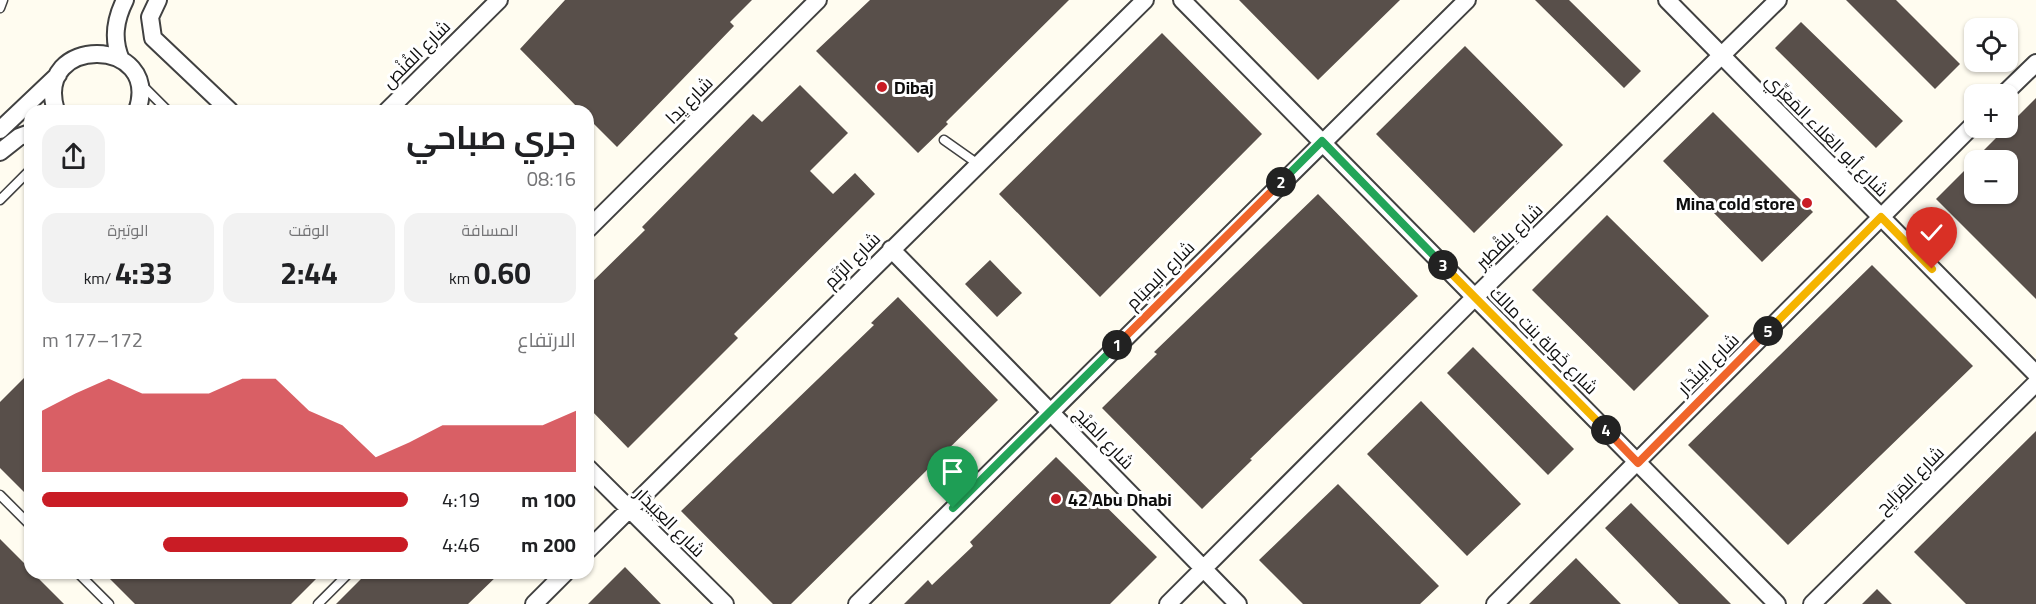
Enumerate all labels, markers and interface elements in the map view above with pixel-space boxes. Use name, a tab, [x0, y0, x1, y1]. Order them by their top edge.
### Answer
street label: شارع الفُنْص	[373, 11, 459, 97]
map controls	[1964, 18, 2018, 204]
button: locate	[1964, 18, 2018, 72]
street label: شارع أبو العَلاء المَعَرِّي	[1757, 65, 1897, 205]
street label: شارع يِدا	[657, 68, 721, 132]
place label: Dibaj	[894, 71, 934, 104]
marker: Dibaj	[875, 80, 889, 94]
button: +	[1964, 84, 2018, 138]
text: جري صباحي	[406, 106, 576, 168]
button: share	[42, 125, 105, 188]
button: −	[1964, 150, 2018, 204]
text: 08:16	[527, 160, 576, 197]
pin: 2	[1266, 167, 1296, 197]
text: 2	[1277, 167, 1285, 197]
place label: Mina cold store	[1676, 187, 1795, 220]
street label: شارع بِلقْطير	[1466, 195, 1551, 278]
marker: Mina cold store	[1800, 196, 1814, 210]
pin	[1906, 207, 1957, 269]
text: الوتيرة	[107, 215, 149, 245]
text: الوقت	[289, 215, 329, 245]
text: المسافة	[462, 215, 518, 245]
icon: check	[1915, 216, 1948, 249]
street label: شارع الرُتَم	[815, 223, 889, 297]
street label: شارع اليميَام	[1117, 232, 1203, 318]
text: 4:33	[115, 245, 172, 301]
text: 2:44	[280, 245, 338, 301]
text: 0.60	[474, 245, 531, 301]
pin: 3	[1428, 250, 1458, 280]
text: 3	[1439, 250, 1447, 280]
text: /km	[84, 263, 115, 293]
text: km	[449, 263, 474, 293]
street label: شارع خَولة بنت مالك	[1481, 277, 1607, 403]
pin: 5	[1753, 316, 1783, 346]
text: 5	[1764, 316, 1772, 346]
text: 172–177 m	[42, 321, 143, 358]
text: الارتفاع	[517, 321, 576, 358]
street label: شارع البِنْدَار	[1668, 325, 1747, 404]
pin: 1	[1102, 330, 1132, 360]
text: 1	[1113, 330, 1121, 360]
street label: شارع المَيْج	[1065, 399, 1143, 477]
pin: 4	[1591, 415, 1621, 445]
text: 4	[1602, 415, 1610, 445]
street label: شارع المَرَايِح	[1868, 438, 1952, 522]
pin	[927, 446, 978, 508]
icon: arrive	[936, 455, 969, 488]
street label: شارع العِبَيدَار	[626, 478, 713, 565]
text: 4:19	[442, 481, 480, 518]
text: 100 m	[521, 481, 576, 518]
place label: 42 Abu Dhabi	[1068, 483, 1172, 516]
marker: 42 Abu Dhabi	[1049, 492, 1063, 506]
text: 4:46	[442, 526, 480, 563]
text: 200 m	[521, 526, 576, 563]

